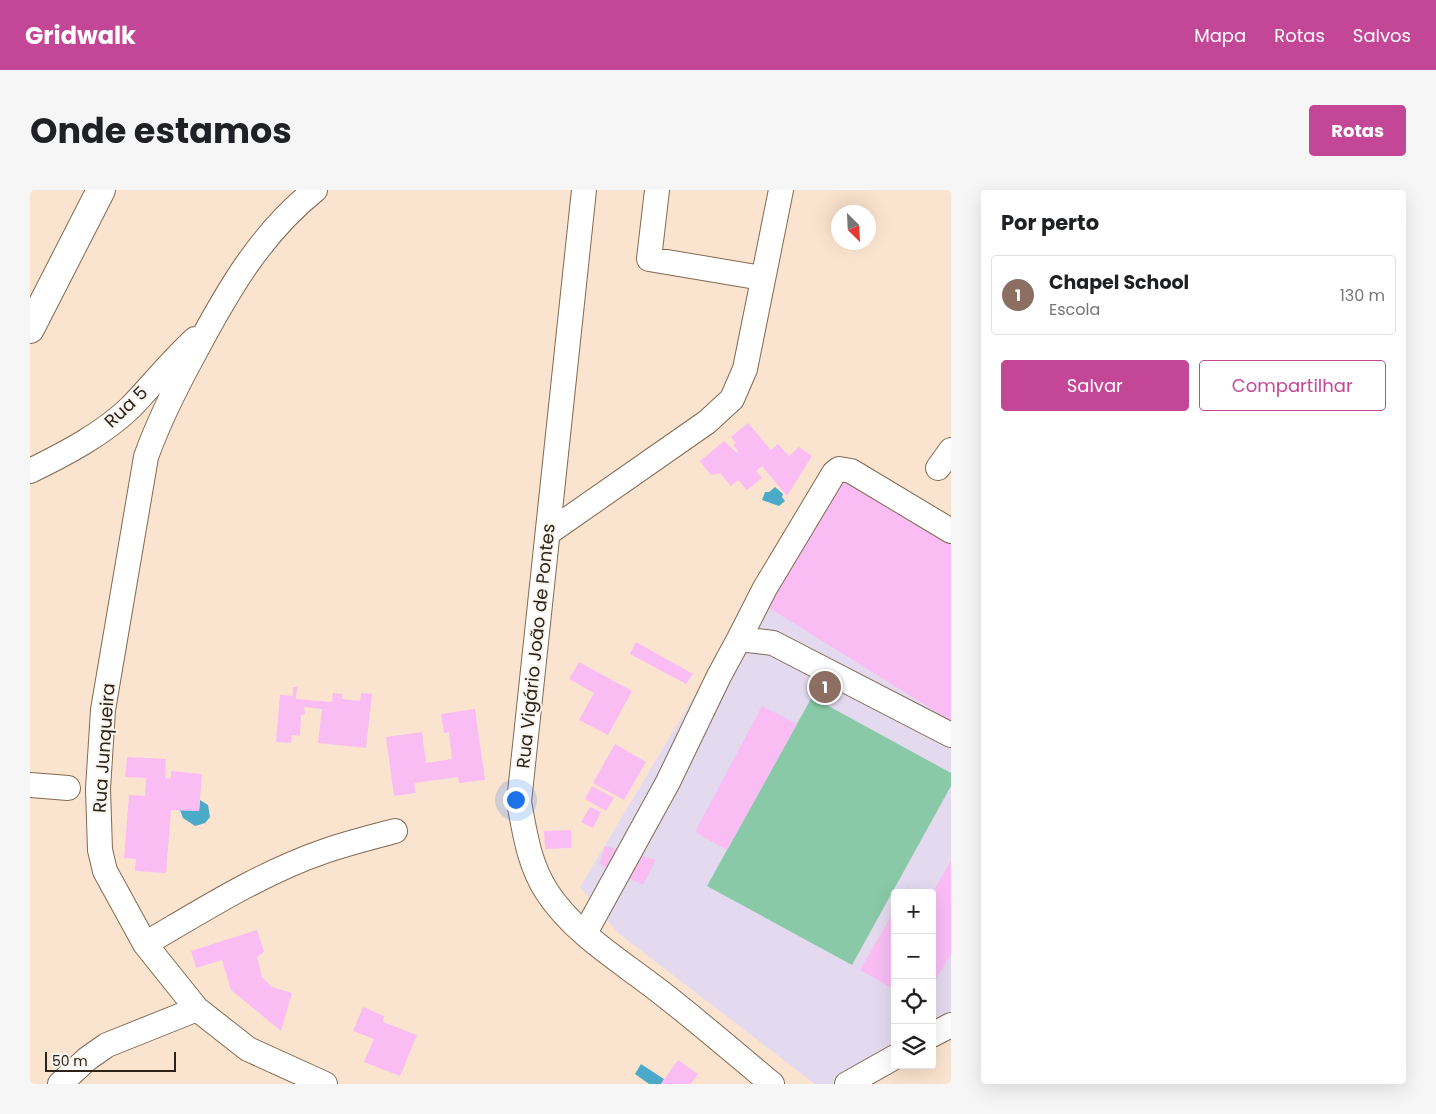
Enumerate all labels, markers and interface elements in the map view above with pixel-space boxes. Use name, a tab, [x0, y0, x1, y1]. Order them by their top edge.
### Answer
text: Gridwalk	[25, 19, 136, 52]
text: Mapa	[1194, 23, 1246, 48]
text: Rotas	[1274, 23, 1325, 48]
text: Salvos	[1353, 23, 1411, 48]
button: Rotas	[1309, 105, 1406, 156]
text: Onde estamos	[30, 106, 292, 155]
north arrow	[831, 205, 876, 250]
text: Por perto	[1001, 208, 1099, 237]
text: Chapel School	[1049, 269, 1189, 296]
text: 1	[1015, 284, 1021, 307]
text: 130 m	[1340, 284, 1385, 307]
text: Escola	[1049, 298, 1100, 321]
button: Salvar	[1001, 360, 1189, 411]
button: Compartilhar	[1199, 360, 1386, 411]
street label: Rua 5	[99, 380, 153, 433]
street label: Rua Vigário João de Pontes	[510, 522, 561, 770]
pin: 1	[809, 668, 841, 706]
street label: Rua Junqueira	[86, 682, 121, 814]
your location	[503, 787, 529, 813]
map controls	[891, 889, 936, 1069]
button: +	[891, 889, 936, 934]
button: −	[891, 934, 936, 979]
button: locate	[891, 979, 936, 1024]
button: layers	[891, 1024, 936, 1069]
scale bar	[45, 1049, 176, 1072]
text: 50 m	[52, 1051, 88, 1071]

